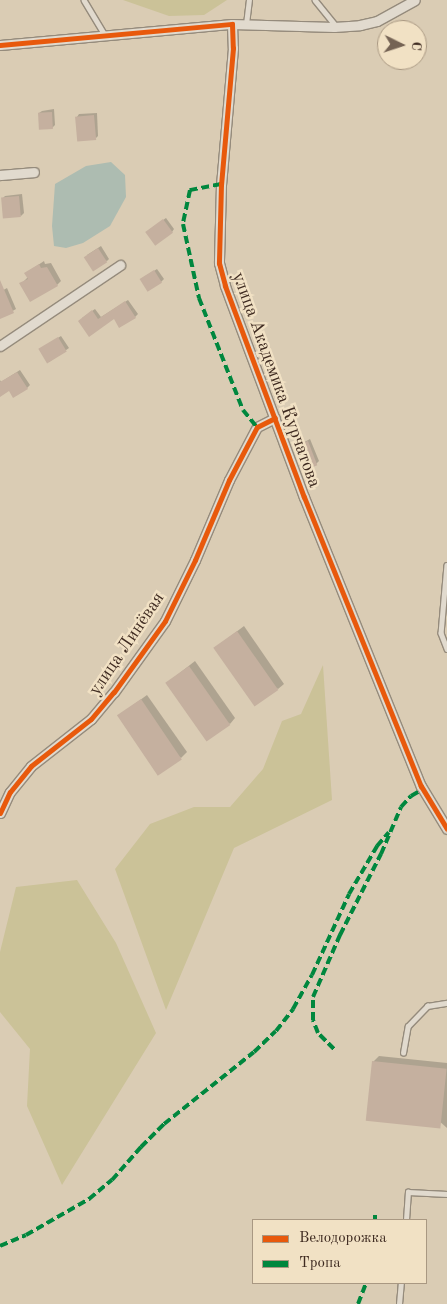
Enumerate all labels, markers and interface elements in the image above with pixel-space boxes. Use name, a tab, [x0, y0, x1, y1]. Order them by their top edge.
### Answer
north arrow	[377, 20, 427, 70]
text: С	[409, 41, 423, 51]
street label: улица Академика Курчатова	[227, 269, 325, 491]
street label: улица Линёвая	[85, 588, 169, 700]
legend	[252, 1219, 427, 1284]
text: Велодорожка	[299, 1231, 387, 1246]
text: Тропа	[299, 1256, 341, 1271]

